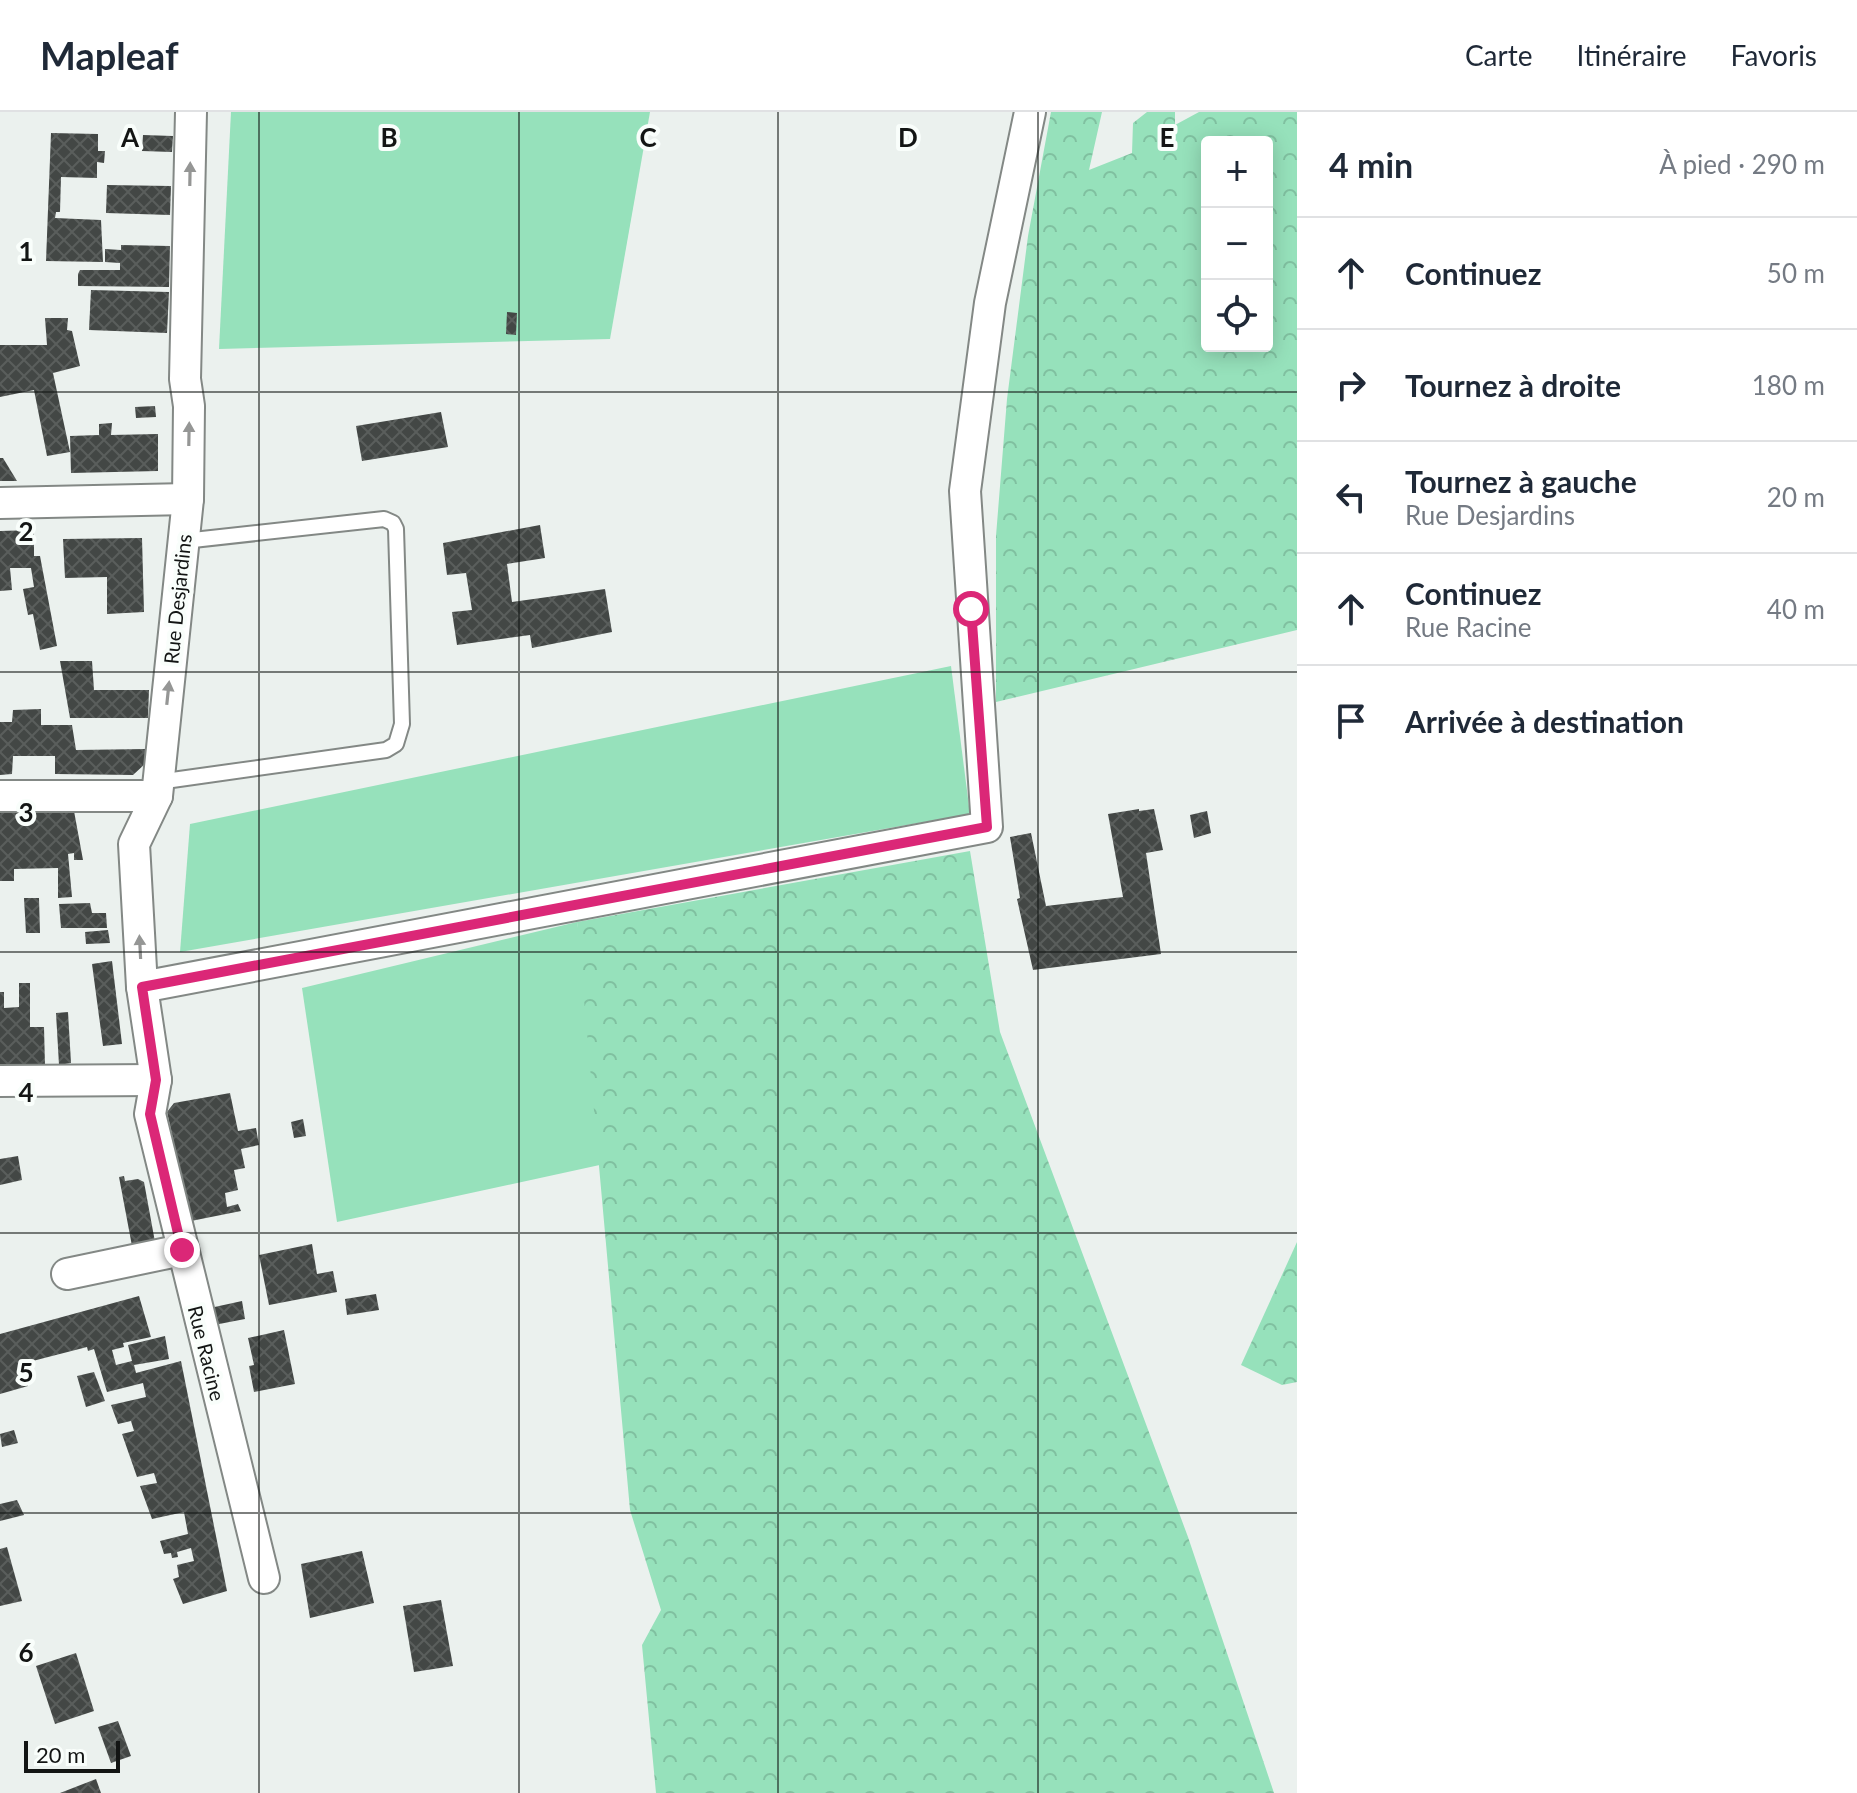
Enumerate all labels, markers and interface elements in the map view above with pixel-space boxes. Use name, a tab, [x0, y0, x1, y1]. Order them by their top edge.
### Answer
text: Mapleaf	[40, 32, 179, 78]
text: Carte	[1465, 38, 1532, 72]
text: Itinéraire	[1576, 38, 1687, 72]
text: Favoris	[1731, 38, 1817, 72]
text: A	[120, 121, 140, 153]
text: B	[380, 121, 398, 153]
text: C	[639, 121, 657, 153]
text: D	[898, 121, 918, 153]
text: E	[1160, 121, 1174, 153]
map controls	[1201, 136, 1273, 352]
button: +	[1201, 136, 1273, 208]
text: 4 min	[1329, 144, 1413, 185]
text: À pied · 290 m	[1659, 148, 1825, 180]
one-way arrow	[183, 161, 196, 186]
button: −	[1201, 208, 1273, 280]
text: 1	[18, 235, 34, 267]
icon: ahead	[1329, 251, 1373, 295]
text: Continuez	[1405, 255, 1541, 291]
text: 50 m	[1767, 257, 1825, 289]
button: locate	[1201, 280, 1273, 352]
icon: right	[1329, 363, 1373, 407]
text: Tournez à droite	[1405, 367, 1621, 403]
text: 180 m	[1752, 369, 1825, 401]
one-way arrow	[183, 421, 195, 446]
text: Tournez à gauche	[1405, 463, 1637, 499]
icon: left	[1329, 475, 1373, 519]
text: 20 m	[1767, 481, 1825, 513]
text: Rue Desjardins	[1405, 499, 1575, 531]
text: 2	[18, 515, 34, 547]
street label: Rue Desjardins	[158, 533, 196, 665]
text: Continuez	[1405, 575, 1541, 611]
icon: ahead	[1329, 587, 1373, 631]
route start	[953, 591, 989, 627]
text: 40 m	[1767, 593, 1825, 625]
text: Rue Racine	[1405, 611, 1532, 643]
one-way arrow	[161, 680, 174, 705]
icon: arrive	[1329, 699, 1373, 743]
text: Arrivée à destination	[1405, 703, 1684, 739]
text: 3	[18, 796, 34, 828]
one-way arrow	[133, 934, 146, 959]
text: 4	[18, 1076, 34, 1108]
route end	[164, 1232, 200, 1268]
street label: Rue Racine	[184, 1303, 230, 1403]
text: 5	[18, 1356, 34, 1388]
text: 6	[18, 1636, 34, 1668]
scale bar	[24, 1737, 120, 1773]
text: 20 m	[36, 1741, 85, 1768]

